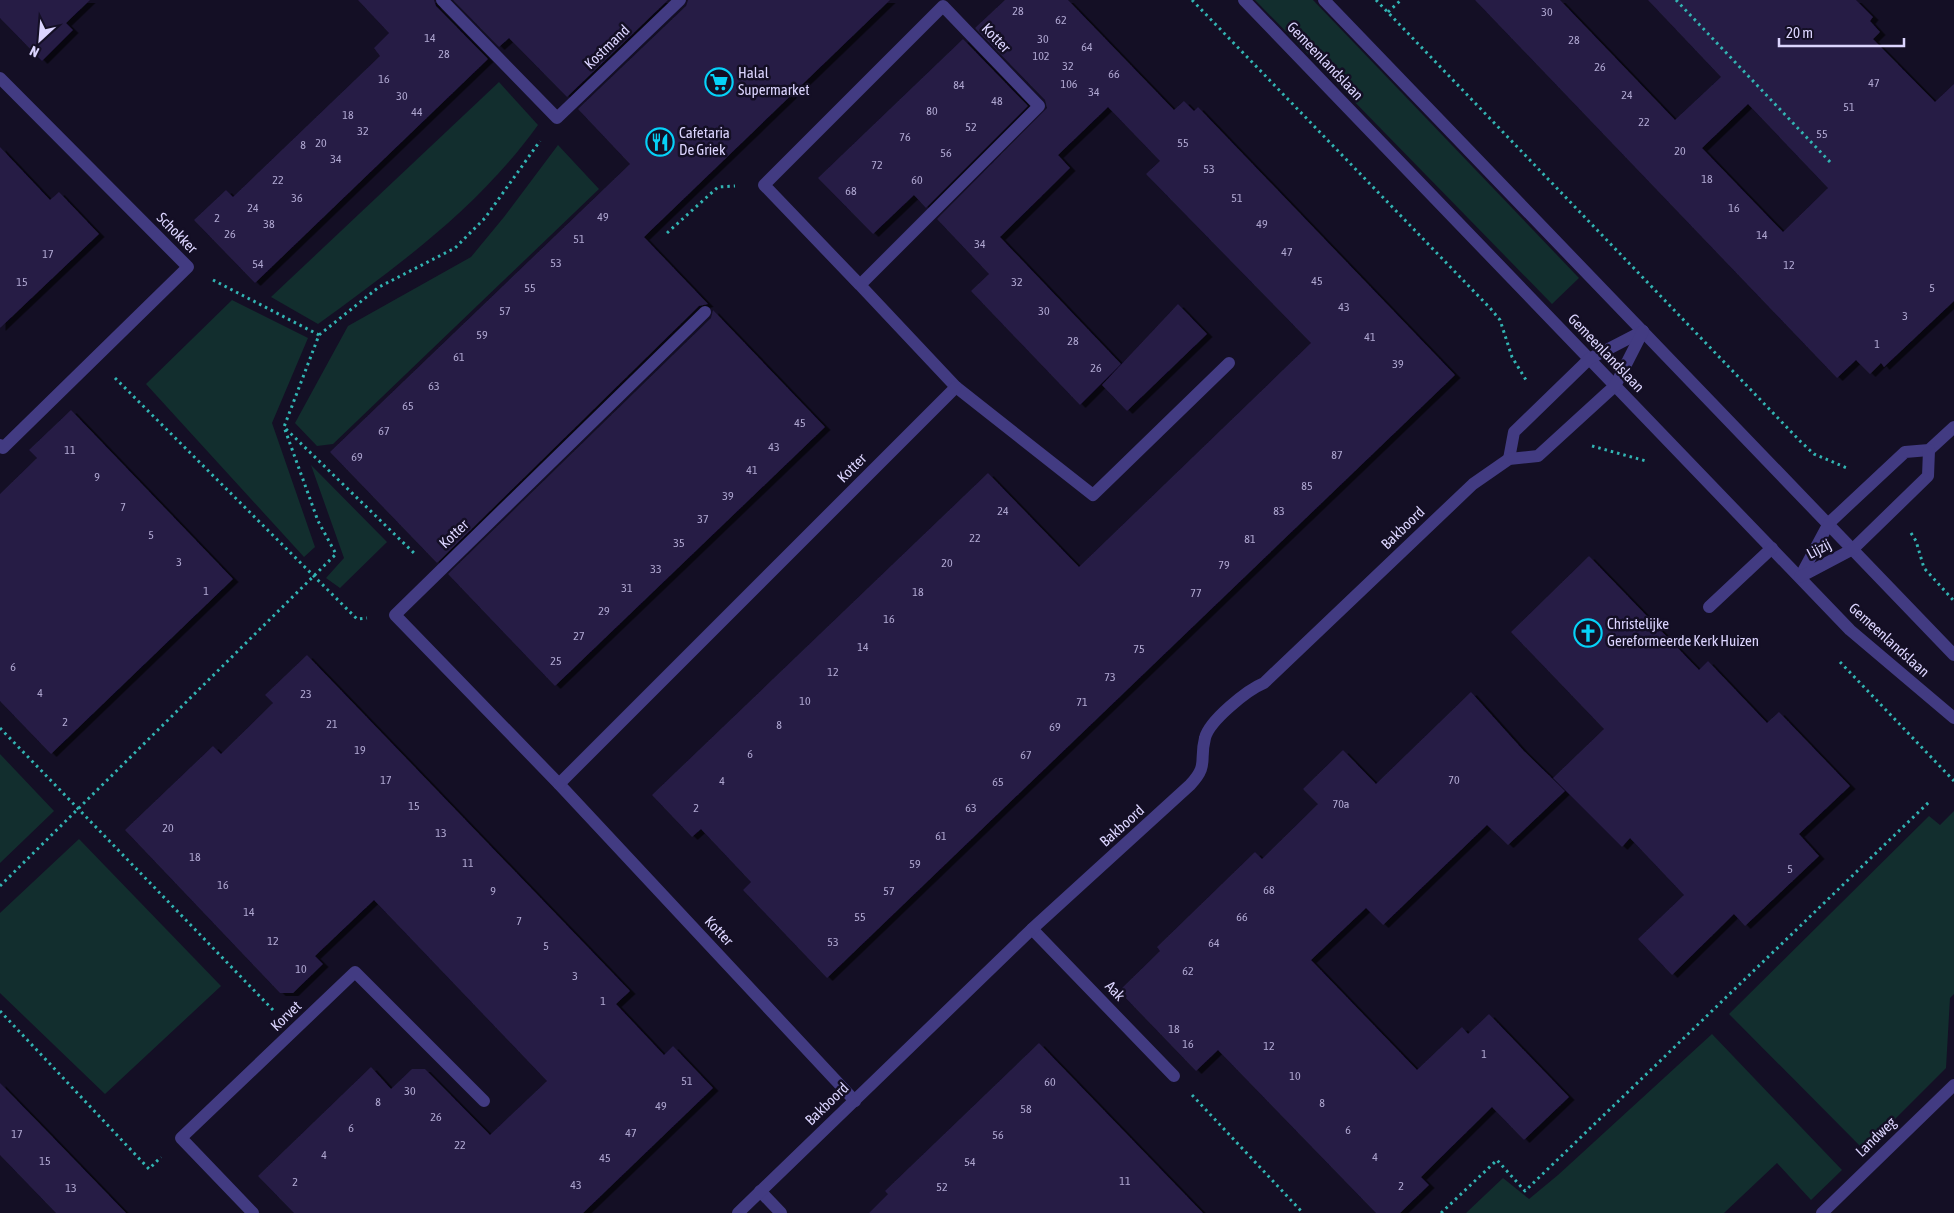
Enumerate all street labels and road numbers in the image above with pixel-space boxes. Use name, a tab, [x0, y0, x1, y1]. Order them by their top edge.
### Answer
street label: Gemeenlandslaan	[1284, 18, 1367, 103]
street label: Kotter	[978, 20, 1015, 56]
street label: Kostmand	[581, 21, 633, 72]
street label: Schokker	[154, 209, 202, 257]
street label: Gemeenlandslaan	[1565, 310, 1648, 395]
street label: Kotter	[834, 449, 870, 486]
street label: Bakboord	[1378, 503, 1428, 552]
street label: Kotter	[436, 515, 472, 552]
street label: Lijzij	[1804, 535, 1834, 562]
street label: Gemeenlandslaan	[1846, 599, 1933, 680]
street label: Bakboord	[1096, 801, 1147, 850]
street label: Kotter	[702, 912, 738, 949]
street label: Aak	[1102, 977, 1129, 1004]
street label: Korvet	[267, 997, 304, 1034]
street label: Bakboord	[802, 1079, 852, 1128]
street label: Landweg	[1852, 1113, 1900, 1160]

